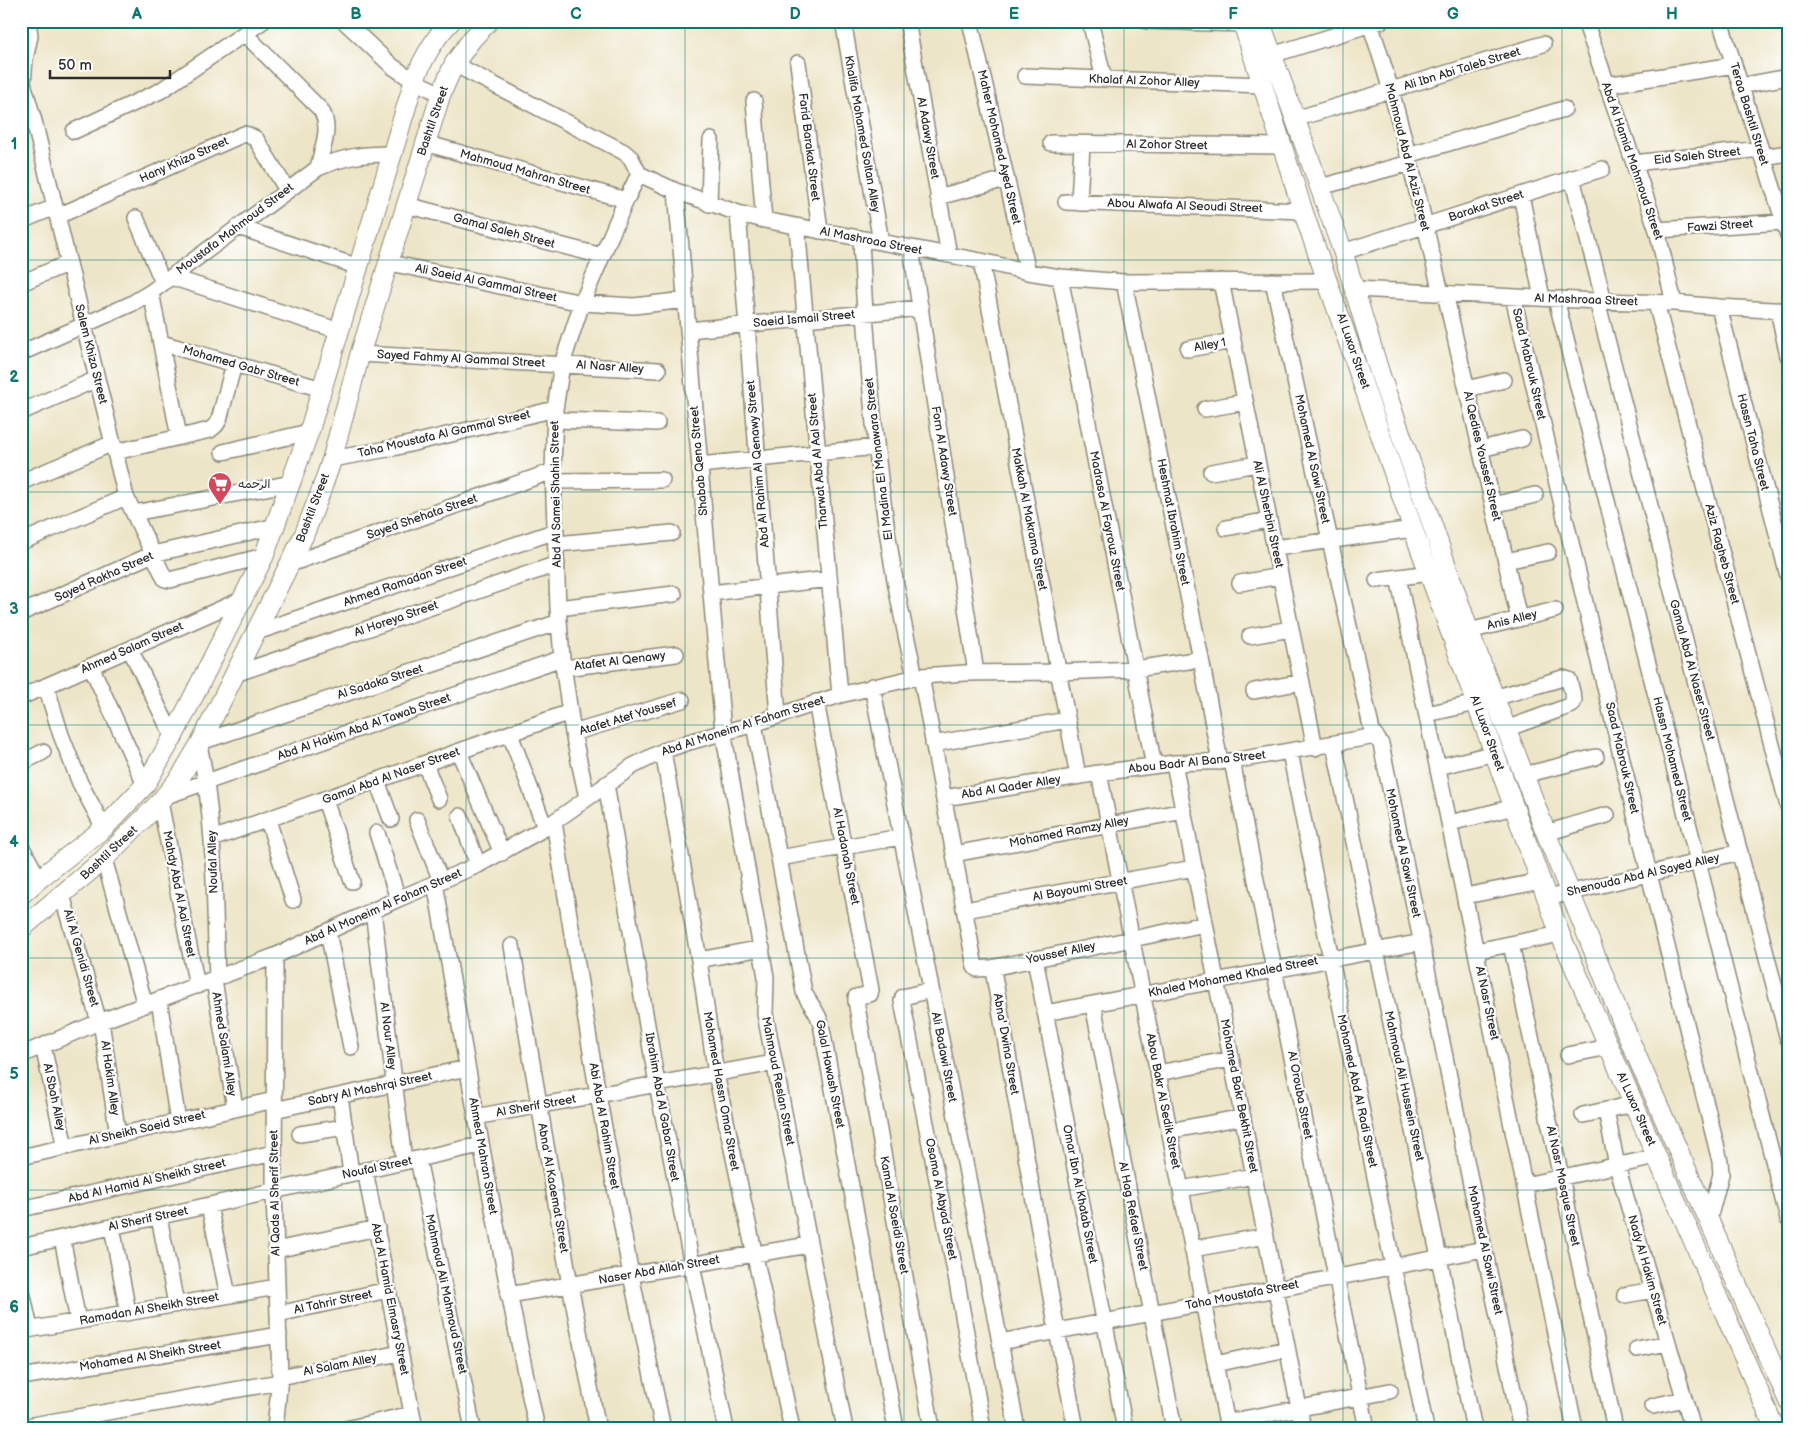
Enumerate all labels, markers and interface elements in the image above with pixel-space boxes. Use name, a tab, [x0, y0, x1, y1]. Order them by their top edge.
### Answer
text: A	[131, 5, 142, 24]
text: B	[350, 5, 362, 24]
text: C	[570, 5, 582, 24]
text: D	[789, 5, 801, 24]
text: E	[1009, 5, 1019, 24]
text: F	[1228, 5, 1238, 24]
text: G	[1447, 5, 1459, 24]
text: H	[1666, 5, 1678, 24]
street label: Ali Ibn Abi Taleb Street	[1402, 44, 1523, 94]
scale bar	[50, 48, 170, 80]
street label: Khalifa Mohamed Soltan Alley	[841, 54, 883, 214]
text: 50 m	[58, 56, 92, 75]
street label: Teraa Bashtil Street	[1726, 61, 1772, 168]
street label: Maher Mohamed Ayed Street	[974, 68, 1024, 226]
street label: Khalaf Al Zohor Alley	[1088, 72, 1200, 90]
street label: Abd Al Hamid Mahmoud Street	[1598, 80, 1666, 242]
street label: Mahmoud Abd Al Aziz Street	[1381, 81, 1433, 233]
street label: Bashtil Street	[414, 84, 452, 158]
street label: Farid Barakat Street	[795, 92, 823, 202]
street label: Al Adawy Street	[913, 96, 943, 180]
street label: Hany Khiza Street	[137, 134, 231, 186]
text: 1	[11, 135, 17, 154]
street label: Al Zohor Street	[1126, 137, 1208, 153]
street label: Eid Saleh Street	[1653, 144, 1741, 168]
street label: Mahmoud Mahran Street	[458, 146, 592, 198]
street label: Moustafa Mahmoud Street	[173, 180, 297, 278]
street label: Barakat Street	[1447, 187, 1526, 225]
street label: Abou Alwafa Al Seoudi Street	[1107, 196, 1263, 216]
street label: Gamal Saleh Street	[452, 210, 557, 252]
street label: Fawzi Street	[1686, 216, 1754, 236]
street label: Al Mashroaa Street	[819, 224, 923, 258]
street label: Ali Saeid Al Gammal Street	[414, 261, 558, 305]
street label: Al Mashroaa Street	[1534, 291, 1638, 309]
street label: Salem Khiza Street	[71, 302, 111, 406]
street label: Saeid Ismail Street	[753, 307, 856, 331]
street label: Saad Mabrouk Street	[1509, 307, 1549, 422]
street label: Al Luxor Street	[1333, 311, 1373, 391]
street label: Alley 1	[1193, 335, 1227, 355]
street label: Mohamed Gabr Street	[181, 342, 301, 390]
street label: Sayed Fahmy Al Gammal Street	[377, 347, 546, 371]
street label: Al Nasr Alley	[576, 357, 645, 377]
text: 2	[9, 368, 19, 387]
street label: El Madina El Monawara Street	[862, 377, 896, 541]
street label: Abd Al Rahim Al Qenawy Street	[743, 380, 773, 548]
street label: Al Qedies Youssef Street	[1460, 390, 1504, 523]
street label: Tharwat Abd Al Aal Street	[805, 392, 831, 530]
street label: Hassn Taha Street	[1734, 392, 1772, 492]
street label: Mohamed Al Sawi Street	[1291, 393, 1333, 525]
street label: Shabab Qena Street	[687, 405, 711, 517]
street label: Forn Al Adawy Street	[928, 405, 960, 517]
street label: Taha Moustafa Al Gammal Street	[356, 407, 532, 461]
street label: Abd Al Samei Shahin Street	[547, 420, 565, 568]
street label: Makkah Al Makrama Street	[1008, 446, 1050, 592]
street label: Madrasa Al Fayrouz Street	[1086, 450, 1128, 593]
street label: Heshmat Ibrahim Street	[1153, 457, 1193, 587]
street label: Ali Al Sherbini Street	[1249, 459, 1287, 569]
supermarket icon: الرحمه	[207, 471, 233, 505]
street label: Bashtil Street	[293, 471, 333, 545]
place label: الرحمه	[238, 477, 270, 492]
street label: Sayed Shehata Street	[365, 491, 480, 543]
street label: Aziz Ragheb Street	[1701, 502, 1743, 606]
street label: Sayed Rakha Street	[52, 548, 156, 606]
street label: Ahmed Ramadan Street	[341, 554, 469, 610]
street label: Al Horeya Street	[352, 598, 440, 640]
street label: Gamal Abd Al Naser Street	[1666, 598, 1718, 742]
text: 3	[9, 600, 19, 619]
street label: Anis Alley	[1485, 606, 1539, 633]
street label: Ahmed Salam Street	[79, 619, 186, 677]
street label: Atafet Al Qenawy	[574, 648, 667, 674]
street label: Al Sadaka Street	[335, 661, 425, 703]
street label: Abd Al Hakim Abd Al Tawab Street	[275, 690, 453, 764]
street label: Abd Al Moneim Al Faham Street	[660, 692, 827, 759]
street label: Al Luxor Street	[1466, 693, 1508, 773]
street label: Atafet Atef Youssef	[578, 695, 679, 739]
street label: Hassn Mohamed Street	[1649, 695, 1695, 823]
street label: Saad Mabrouk Street	[1602, 701, 1642, 816]
street label: Gamal Abd Al Naser Street	[320, 744, 462, 808]
street label: Abou Badr Al Bana Street	[1128, 747, 1267, 777]
street label: Abd Al Qader Alley	[960, 772, 1062, 802]
street label: Mohamed Al Sawi Street	[1382, 787, 1424, 919]
street label: Al Hadanah Street	[829, 806, 863, 906]
street label: Mohamed Ramzy Alley	[1008, 813, 1131, 851]
street label: Bashtil Street	[77, 823, 141, 883]
street label: Mahdy Abd Al Aal Street	[159, 829, 199, 959]
street label: Noufal Alley	[204, 829, 222, 894]
text: 4	[9, 833, 19, 852]
street label: Shenouda Abd Al Sayed Alley	[1565, 850, 1721, 900]
street label: Abd Al Moneim Al Faham Street	[302, 865, 464, 949]
street label: Al Bayoumi Street	[1032, 873, 1129, 905]
street label: Ali Al Genidi Street	[60, 908, 102, 1009]
street label: Youssef Alley	[1024, 938, 1098, 968]
street label: Khaled Mohamed Khaled Street	[1147, 953, 1319, 1001]
street label: Al Nasr Street	[1472, 965, 1502, 1042]
street label: Ahmed Salami Alley	[208, 991, 240, 1098]
street label: Abna' Dwina Street	[990, 992, 1022, 1096]
street label: Al Nour Alley	[376, 1001, 400, 1071]
street label: Mahmoud Ali Hussein Street	[1381, 1009, 1427, 1163]
street label: Mohamed Hassn Omar Street	[700, 1010, 742, 1172]
street label: Ali Badawi Street	[928, 1011, 960, 1104]
street label: Mohamed Abd Al Radi Street	[1333, 1013, 1381, 1169]
street label: Mahmoud Reslan Street	[758, 1015, 798, 1147]
street label: Mohamed Bakr Bekhit Street	[1217, 1018, 1261, 1175]
street label: Galal Hawash Street	[812, 1019, 848, 1130]
street label: Ibrahim Abd Al Gabar Street	[641, 1031, 683, 1183]
street label: Abou Bakr Al Sedik Street	[1142, 1032, 1184, 1171]
street label: Al Hakim Alley	[97, 1039, 123, 1117]
street label: Al Orouba Street	[1284, 1050, 1316, 1141]
street label: Al Sbah Alley	[40, 1062, 69, 1133]
street label: Abi Abd Al Rahim Street	[585, 1062, 623, 1191]
text: 5	[9, 1065, 19, 1084]
street label: Sabry Al Mashrqi Street	[307, 1068, 434, 1109]
street label: Al Luxor Street	[1613, 1070, 1659, 1148]
street label: Al Sherif Street	[495, 1092, 577, 1120]
street label: Ahmed Mahran Street	[465, 1096, 501, 1216]
street label: Al Sheikh Saeid Street	[87, 1107, 207, 1149]
street label: Abna' Al Kaaemat Street	[534, 1122, 572, 1254]
street label: Omar Ibn Al Khatab Street	[1059, 1123, 1101, 1265]
street label: Al Nasr Mosque Street	[1543, 1125, 1583, 1248]
street label: Al Qods Al Sherif Street	[266, 1129, 284, 1256]
street label: Osama Al Abyad Street	[922, 1137, 960, 1261]
street label: Noufal Street	[341, 1153, 414, 1183]
street label: Abd Al Hamid Al Sheikh Street	[67, 1155, 228, 1206]
street label: Kamal Al Saeidi Street	[876, 1155, 912, 1276]
street label: Al Hag Refaei Street	[1115, 1160, 1151, 1272]
street label: Mohamed Al Sawi Street	[1464, 1184, 1506, 1316]
street label: Al Sherif Street	[107, 1203, 189, 1235]
street label: Mahmoud Ali Mahmoud Street	[422, 1213, 470, 1376]
street label: Nady Al Hakim Street	[1624, 1213, 1670, 1327]
street label: Abd Al Hamid Elmasry Street	[368, 1222, 412, 1377]
street label: Naser Abd Allah Street	[597, 1252, 721, 1288]
street label: Taha Moustafa Street	[1184, 1277, 1300, 1313]
street label: Al Tahrir Street	[292, 1286, 374, 1318]
street label: Ramadan Al Sheikh Street	[78, 1289, 220, 1329]
text: 6	[9, 1298, 19, 1317]
street label: Mohamed Al Sheikh Street	[78, 1337, 222, 1375]
street label: Al Salam Alley	[302, 1350, 379, 1379]

